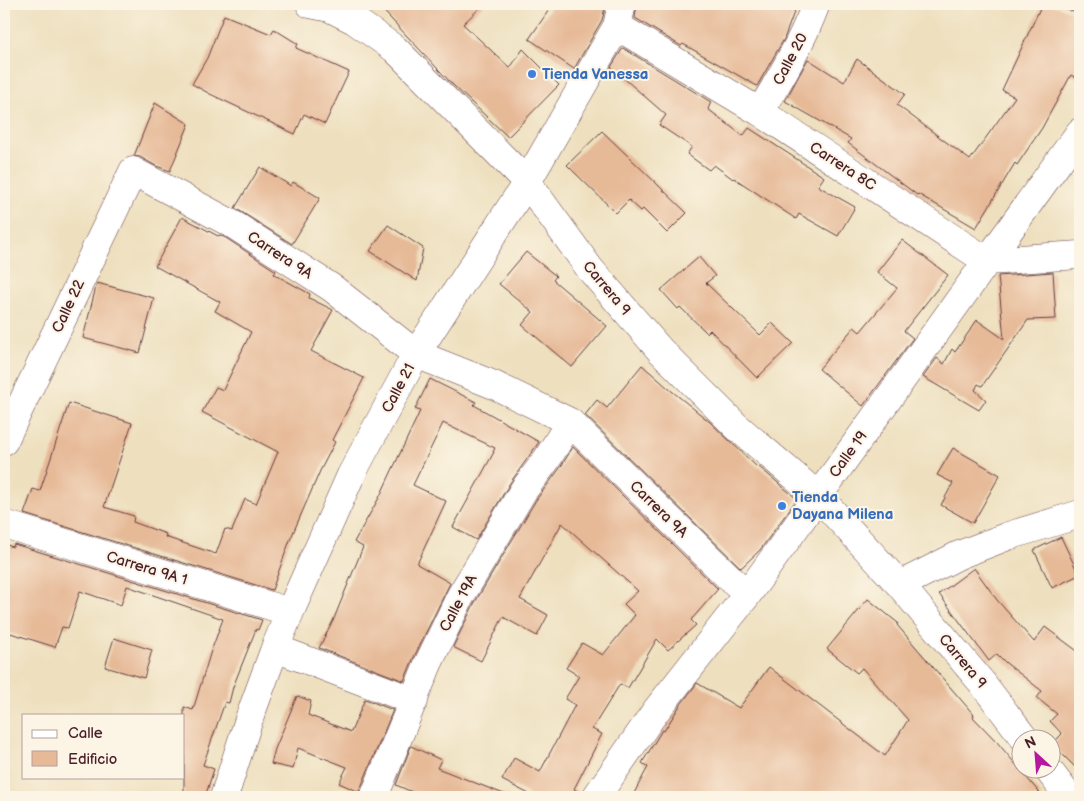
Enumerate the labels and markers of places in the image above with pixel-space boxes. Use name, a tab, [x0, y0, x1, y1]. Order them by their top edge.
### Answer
place label: Tienda Vanessa	[542, 65, 648, 84]
marker: Tienda Vanessa	[526, 68, 538, 80]
place label: Tienda Dayana Milena	[792, 488, 893, 524]
marker: Tienda Dayana Milena	[776, 500, 788, 512]

